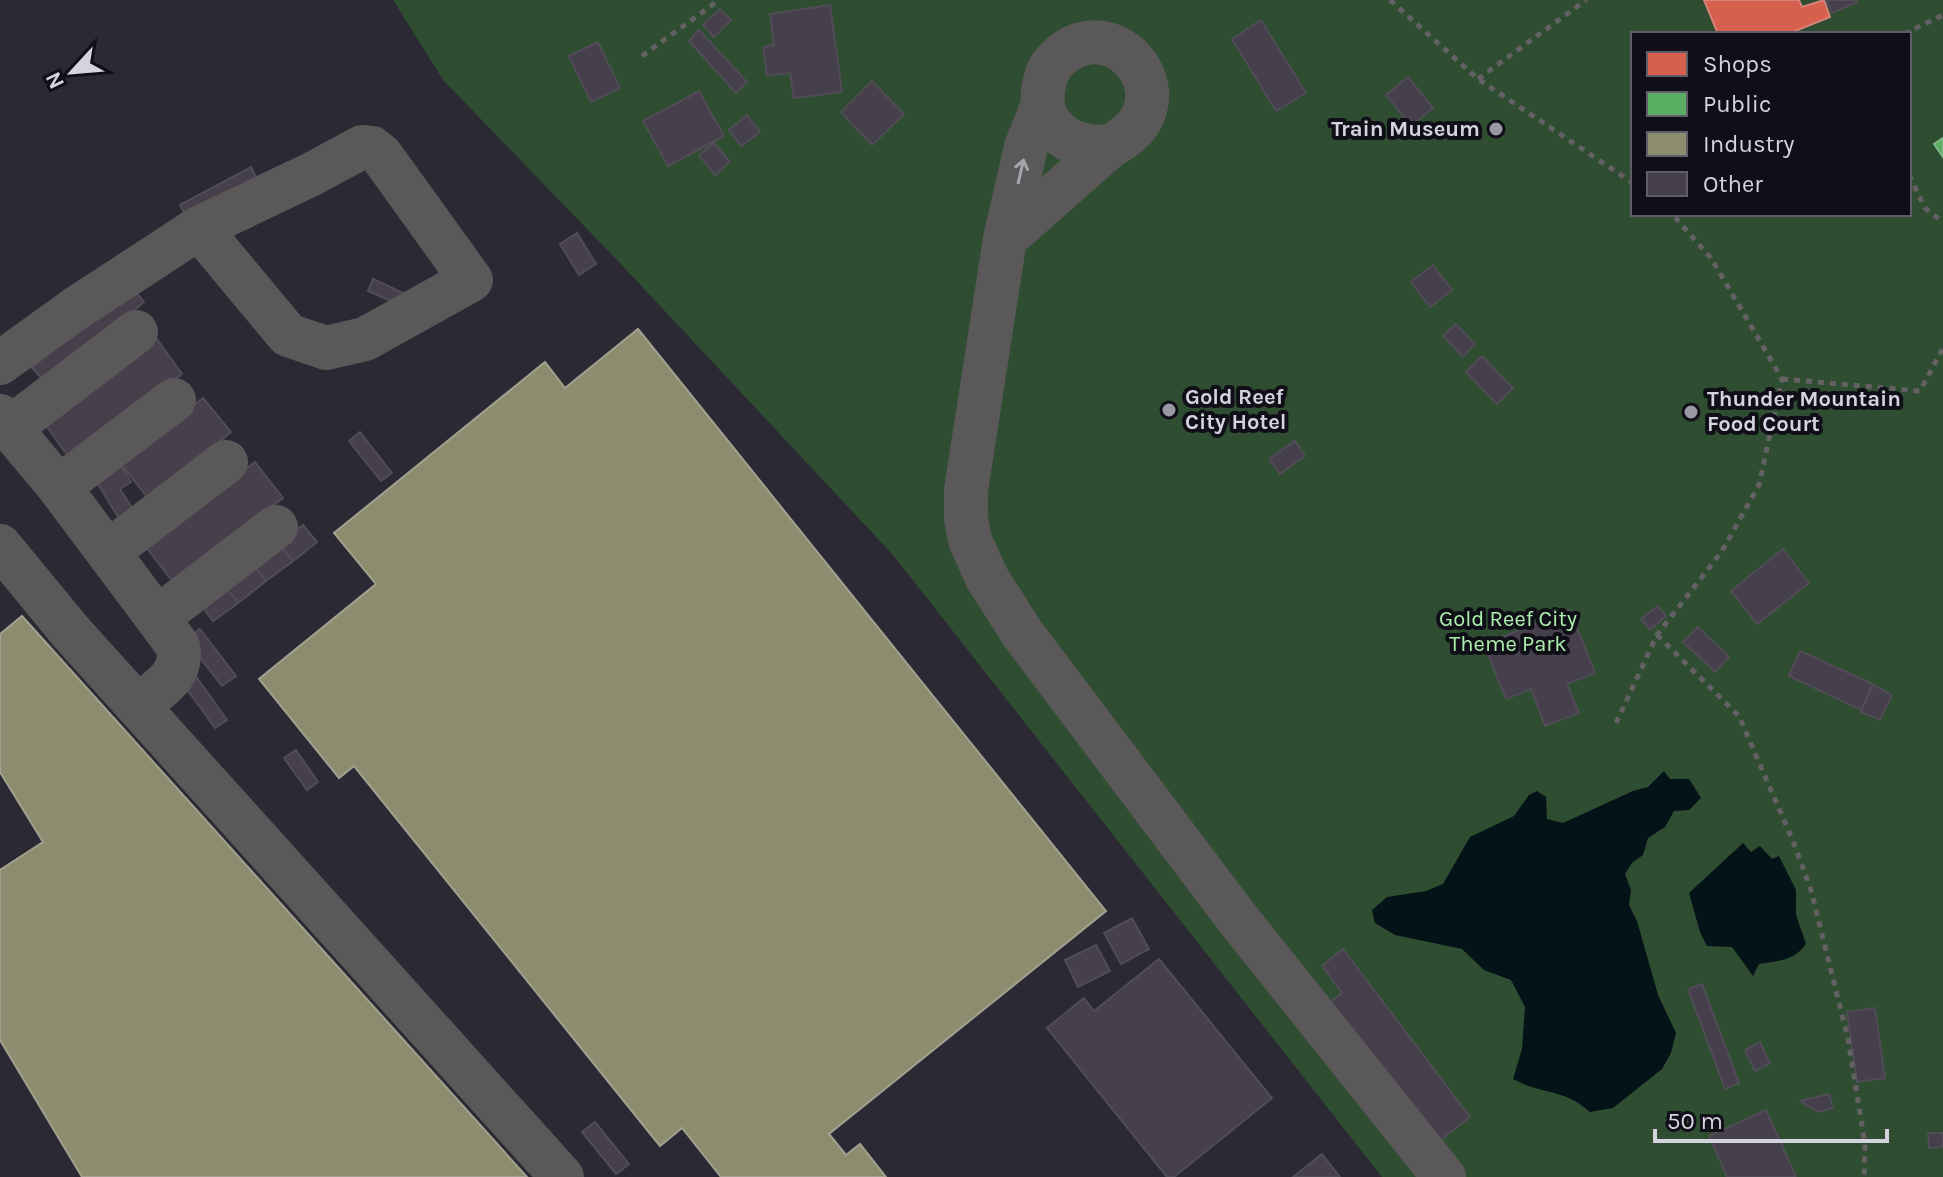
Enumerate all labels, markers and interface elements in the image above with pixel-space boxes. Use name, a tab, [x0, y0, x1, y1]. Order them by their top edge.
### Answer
north arrow	[32, 32, 112, 112]
legend	[1631, 32, 1911, 216]
text: Shops	[1703, 50, 1772, 78]
text: N	[40, 68, 70, 93]
text: Public	[1703, 90, 1771, 118]
place label: Train Museum	[1331, 116, 1480, 142]
marker: Train Museum	[1487, 120, 1505, 138]
text: Industry	[1703, 130, 1794, 158]
one-way arrow	[1014, 158, 1029, 184]
text: Other	[1703, 170, 1763, 198]
place label: Gold Reef City Hotel	[1185, 384, 1287, 435]
place label: Thunder Mountain Food Court	[1707, 386, 1901, 437]
marker: Gold Reef City Hotel	[1160, 401, 1178, 419]
marker: Thunder Mountain Food Court	[1682, 403, 1700, 421]
park label: Gold Reef City Theme Park	[1439, 606, 1577, 657]
scale bar	[1655, 1093, 1887, 1143]
text: 50 m	[1667, 1107, 1723, 1135]

